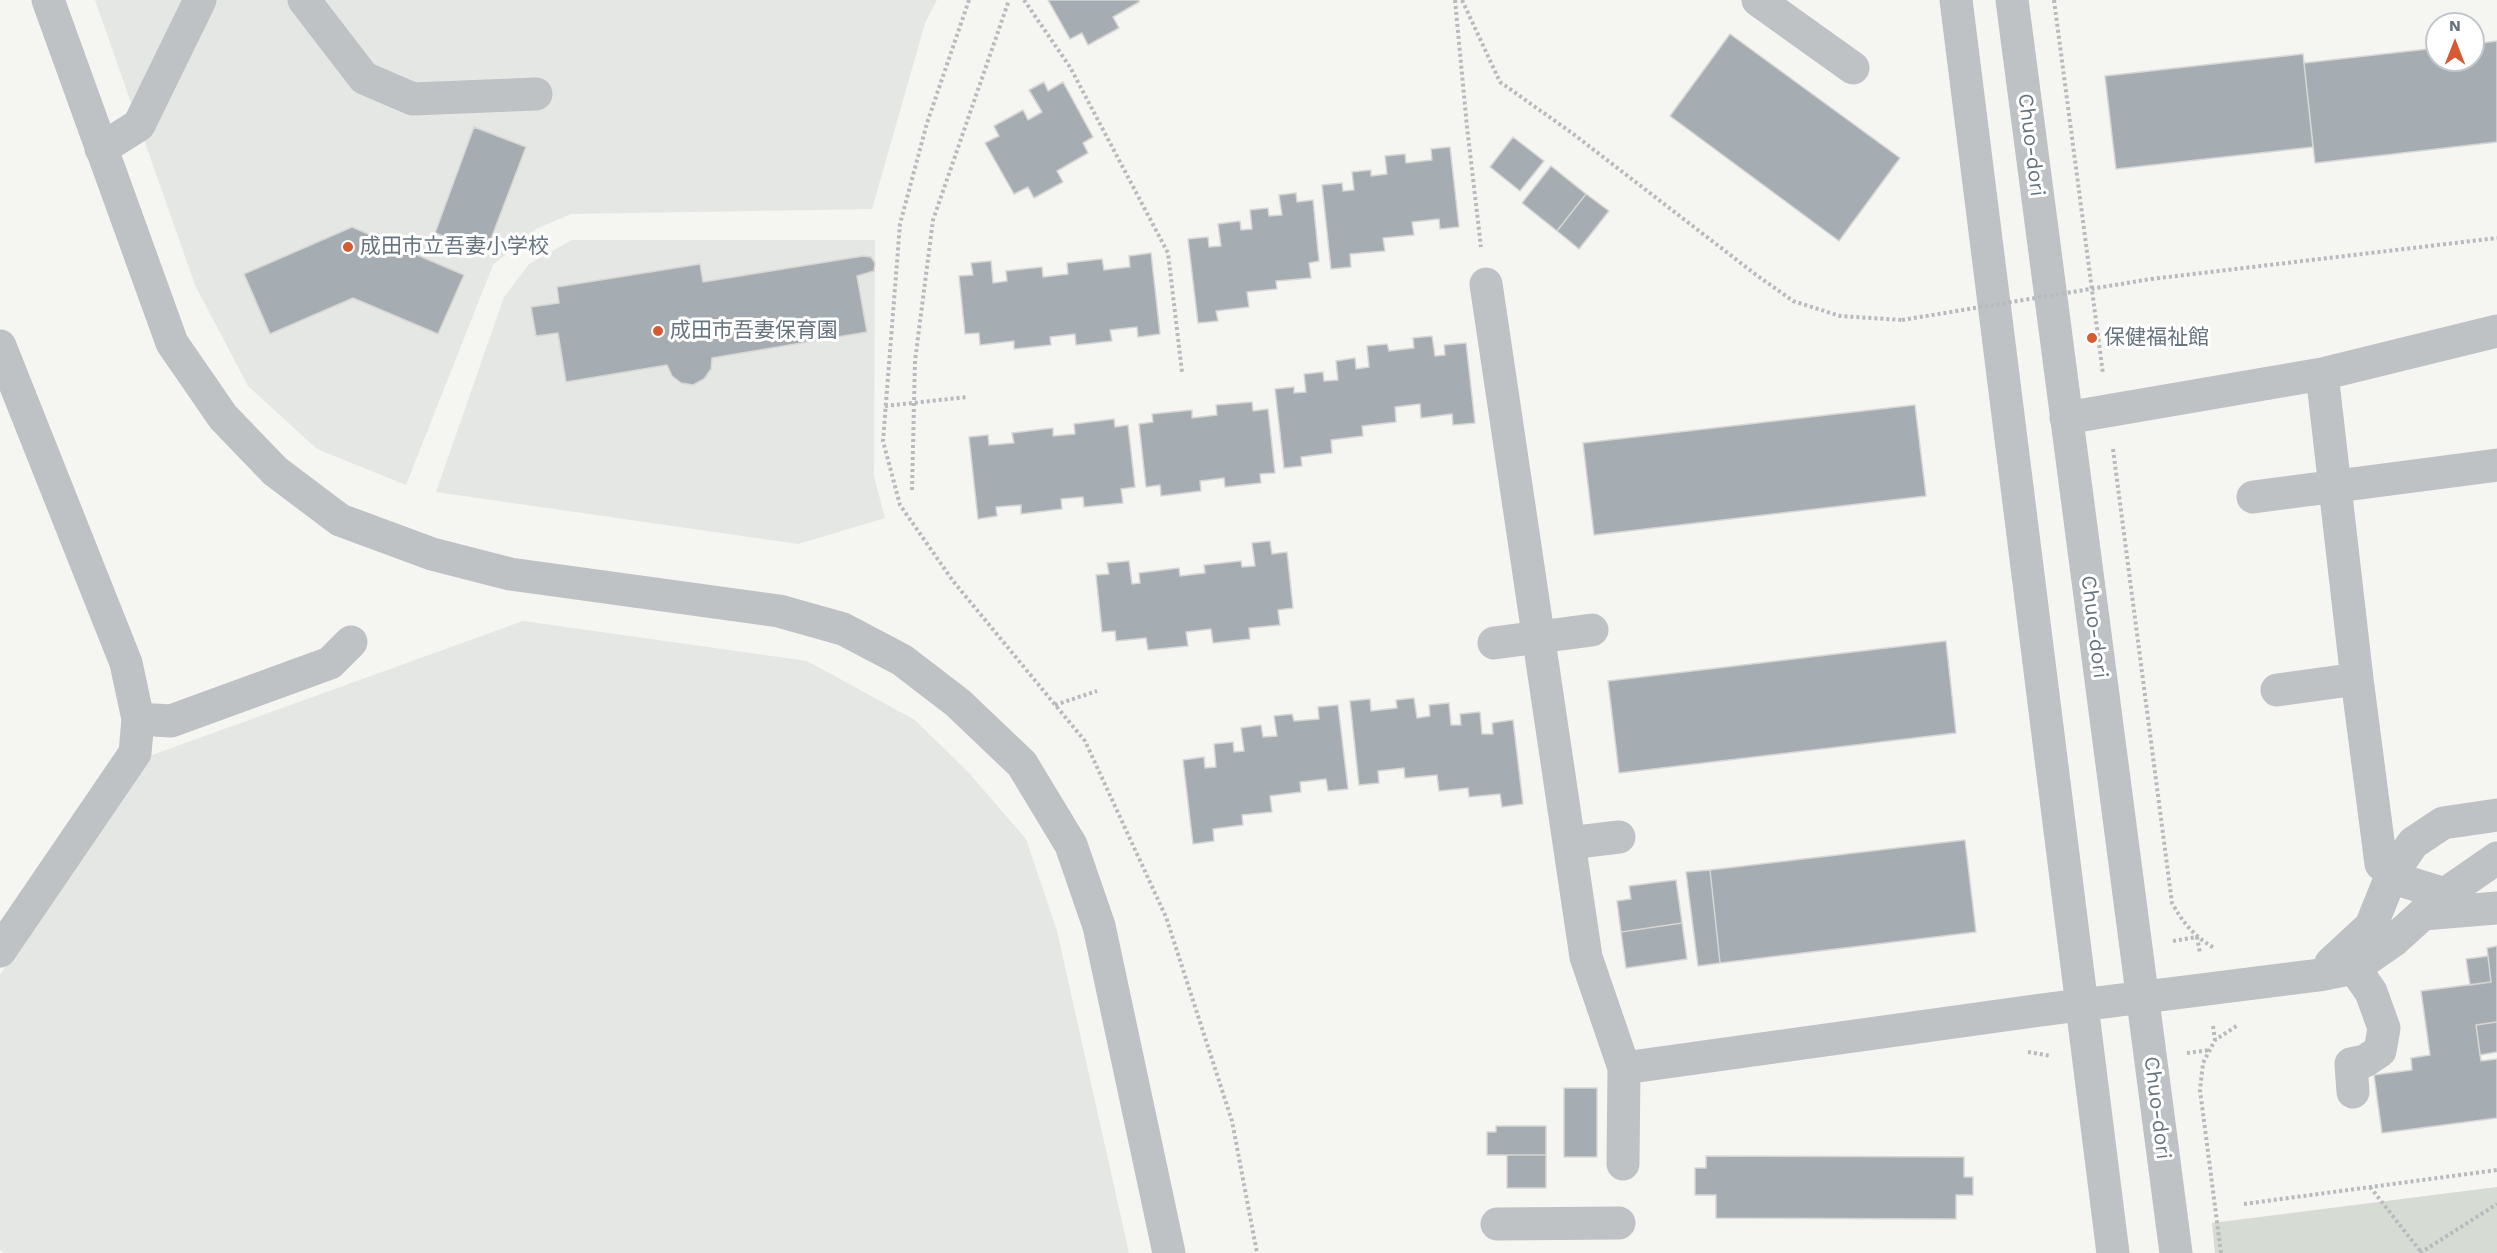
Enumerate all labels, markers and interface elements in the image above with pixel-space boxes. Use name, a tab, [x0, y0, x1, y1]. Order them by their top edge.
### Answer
north arrow	[2425, 12, 2485, 72]
text: N	[2449, 16, 2461, 35]
street label: Chuo-dori	[2012, 92, 2050, 198]
place label: 成田市立吾妻小学校	[360, 234, 549, 260]
marker: 成田市立吾妻小学校	[341, 240, 355, 254]
place label: 成田市吾妻保育園	[670, 318, 838, 344]
marker: 成田市吾妻保育園	[651, 324, 665, 338]
place label: 保健福祉館	[2104, 325, 2209, 351]
marker: 保健福祉館	[2085, 331, 2099, 345]
street label: Chuo-dori	[2075, 574, 2113, 680]
street label: Chuo-dori	[2138, 1055, 2176, 1161]

